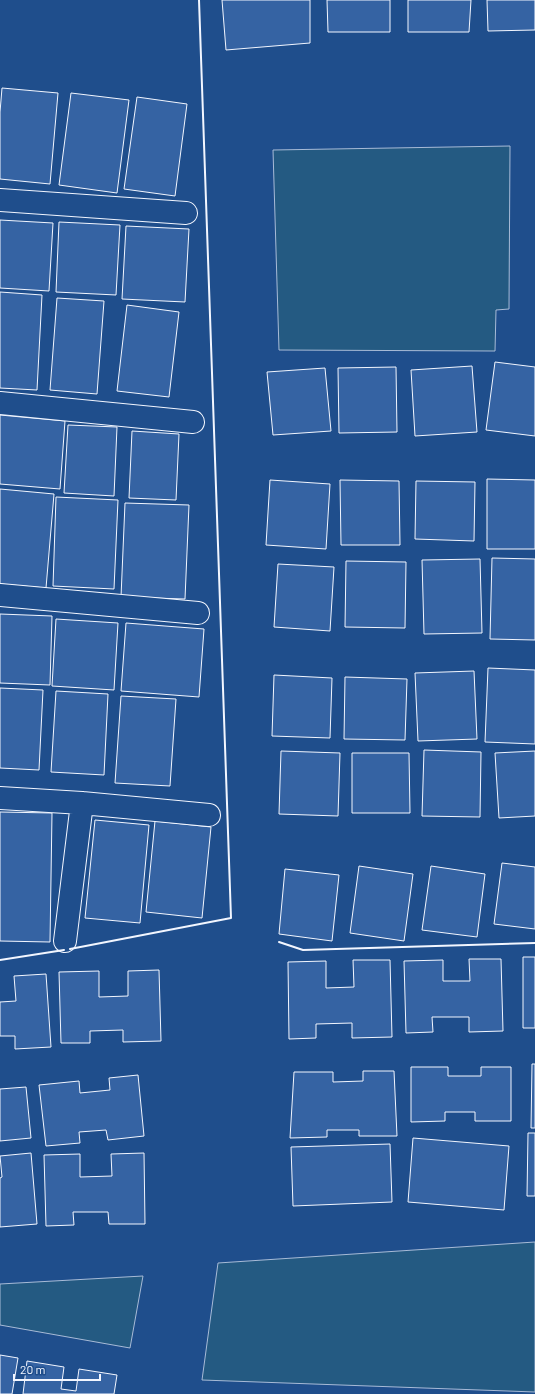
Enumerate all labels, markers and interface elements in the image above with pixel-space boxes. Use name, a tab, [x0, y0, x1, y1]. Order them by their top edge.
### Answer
scale bar	[14, 1356, 100, 1382]
text: 20 m	[20, 1362, 46, 1376]

